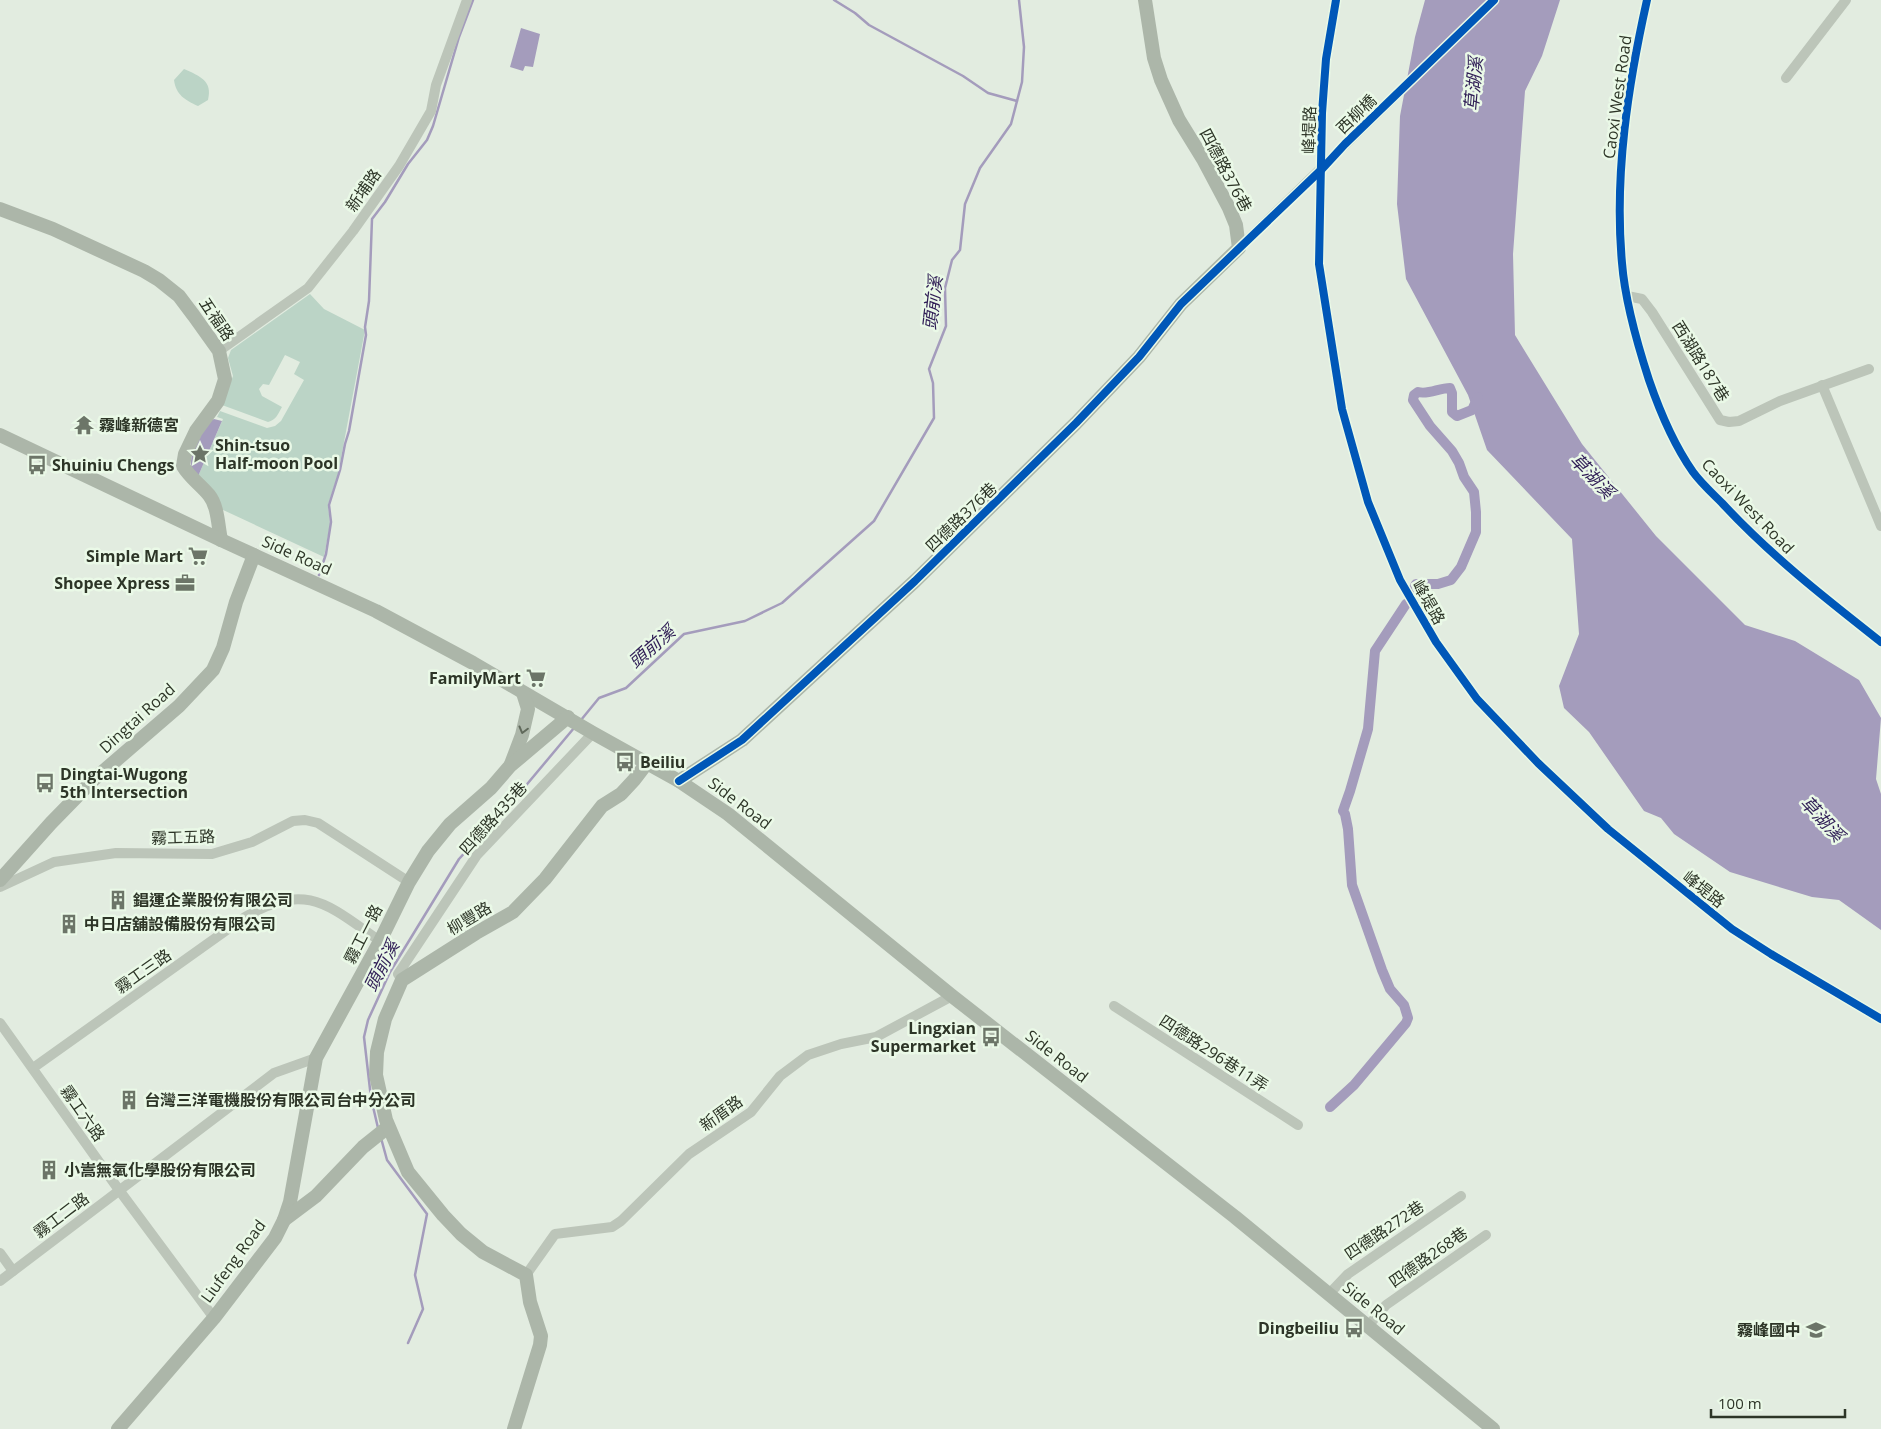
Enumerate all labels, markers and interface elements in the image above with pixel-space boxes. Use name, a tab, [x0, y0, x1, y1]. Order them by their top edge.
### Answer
street label: Caoxi West Road	[1597, 34, 1637, 160]
water label: 草湖溪	[1459, 53, 1488, 112]
street label: 西柳橋	[1331, 89, 1381, 139]
street label: 峰堤路	[1298, 106, 1320, 154]
street label: 四德路376巷	[1195, 124, 1257, 216]
street label: 新埔路	[340, 164, 386, 216]
water label: 頭前溪	[917, 272, 948, 331]
street label: 五福路	[194, 293, 240, 345]
street label: 西湖路187巷	[1667, 316, 1735, 406]
temple icon: 霧峰新德宮	[73, 414, 95, 436]
place label: 霧峰新德宮	[99, 414, 179, 436]
place label: Shin-tsuo Half-moon Pool	[215, 434, 338, 474]
place icon: Shin-tsuo Half-moon Pool	[189, 443, 211, 465]
water label: 草湖溪	[1565, 448, 1622, 505]
bus stop icon: Shuiniu Chengs	[26, 454, 48, 476]
place label: Shuiniu Chengs	[52, 454, 175, 476]
street label: Caoxi West Road	[1697, 454, 1799, 558]
street label: 四德路376巷	[920, 477, 1002, 557]
street label: Side Road	[259, 530, 335, 580]
place label: Simple Mart	[86, 545, 183, 567]
supermarket icon: Simple Mart	[187, 545, 209, 567]
place label: Shopee Xpress	[54, 572, 170, 594]
office icon: Shopee Xpress	[174, 572, 196, 594]
street label: 峰堤路	[1407, 576, 1451, 628]
water label: 頭前溪	[623, 618, 682, 673]
place label: FamilyMart	[429, 667, 521, 689]
supermarket icon: FamilyMart	[525, 667, 547, 689]
street label: Dingtai Road	[94, 678, 180, 758]
one-way arrow	[518, 726, 529, 735]
bus stop icon: Beiliu	[614, 751, 636, 773]
place label: Beiliu	[640, 751, 685, 773]
place label: Dingtai-Wugong 5th Intersection	[60, 763, 188, 803]
bus stop icon: Dingtai-Wugong 5th Intersection	[34, 772, 56, 794]
street label: Side Road	[704, 772, 776, 834]
street label: 四德路435巷	[454, 777, 532, 859]
water label: 草湖溪	[1796, 790, 1852, 848]
street label: 霧工五路	[151, 825, 215, 849]
street label: 峰堤路	[1678, 866, 1730, 912]
building icon: 錩運企業股份有限公司	[107, 889, 129, 911]
place label: 錩運企業股份有限公司	[133, 889, 293, 911]
street label: 柳豐路	[443, 896, 495, 940]
street label: 霧工一路	[339, 900, 387, 968]
building icon: 中日店舖設備股份有限公司	[58, 913, 80, 935]
place label: 中日店舖設備股份有限公司	[84, 913, 276, 935]
water label: 頭前溪	[358, 933, 405, 995]
street label: 霧工三路	[110, 944, 176, 998]
street label: 四德路296巷11弄	[1155, 1010, 1273, 1096]
place label: Lingxian Supermarket	[871, 1017, 976, 1057]
street label: Side Road	[1021, 1025, 1093, 1087]
bus stop icon: Lingxian Supermarket	[980, 1026, 1002, 1048]
street label: 霧工六路	[56, 1080, 110, 1146]
building icon: 台灣三洋電機股份有限公司台中分公司	[118, 1089, 140, 1111]
place label: 台灣三洋電機股份有限公司台中分公司	[144, 1089, 416, 1111]
street label: 新厝路	[695, 1090, 747, 1136]
building icon: 小嵩無氧化學股份有限公司	[38, 1159, 60, 1181]
place label: 小嵩無氧化學股份有限公司	[64, 1159, 256, 1181]
street label: 霧工二路	[29, 1187, 93, 1243]
street label: 四德路272巷	[1340, 1195, 1428, 1265]
street label: Liufeng Road	[195, 1215, 271, 1307]
street label: 四德路268巷	[1384, 1222, 1472, 1292]
street label: Side Road	[1338, 1276, 1410, 1340]
place label: Dingbeiliu	[1258, 1317, 1339, 1339]
bus stop icon: Dingbeiliu	[1343, 1317, 1365, 1339]
place label: 霧峰國中	[1737, 1319, 1801, 1341]
school or university icon: 霧峰國中	[1805, 1319, 1827, 1341]
scale bar	[1711, 1386, 1845, 1418]
text: 100 m	[1718, 1393, 1762, 1413]

